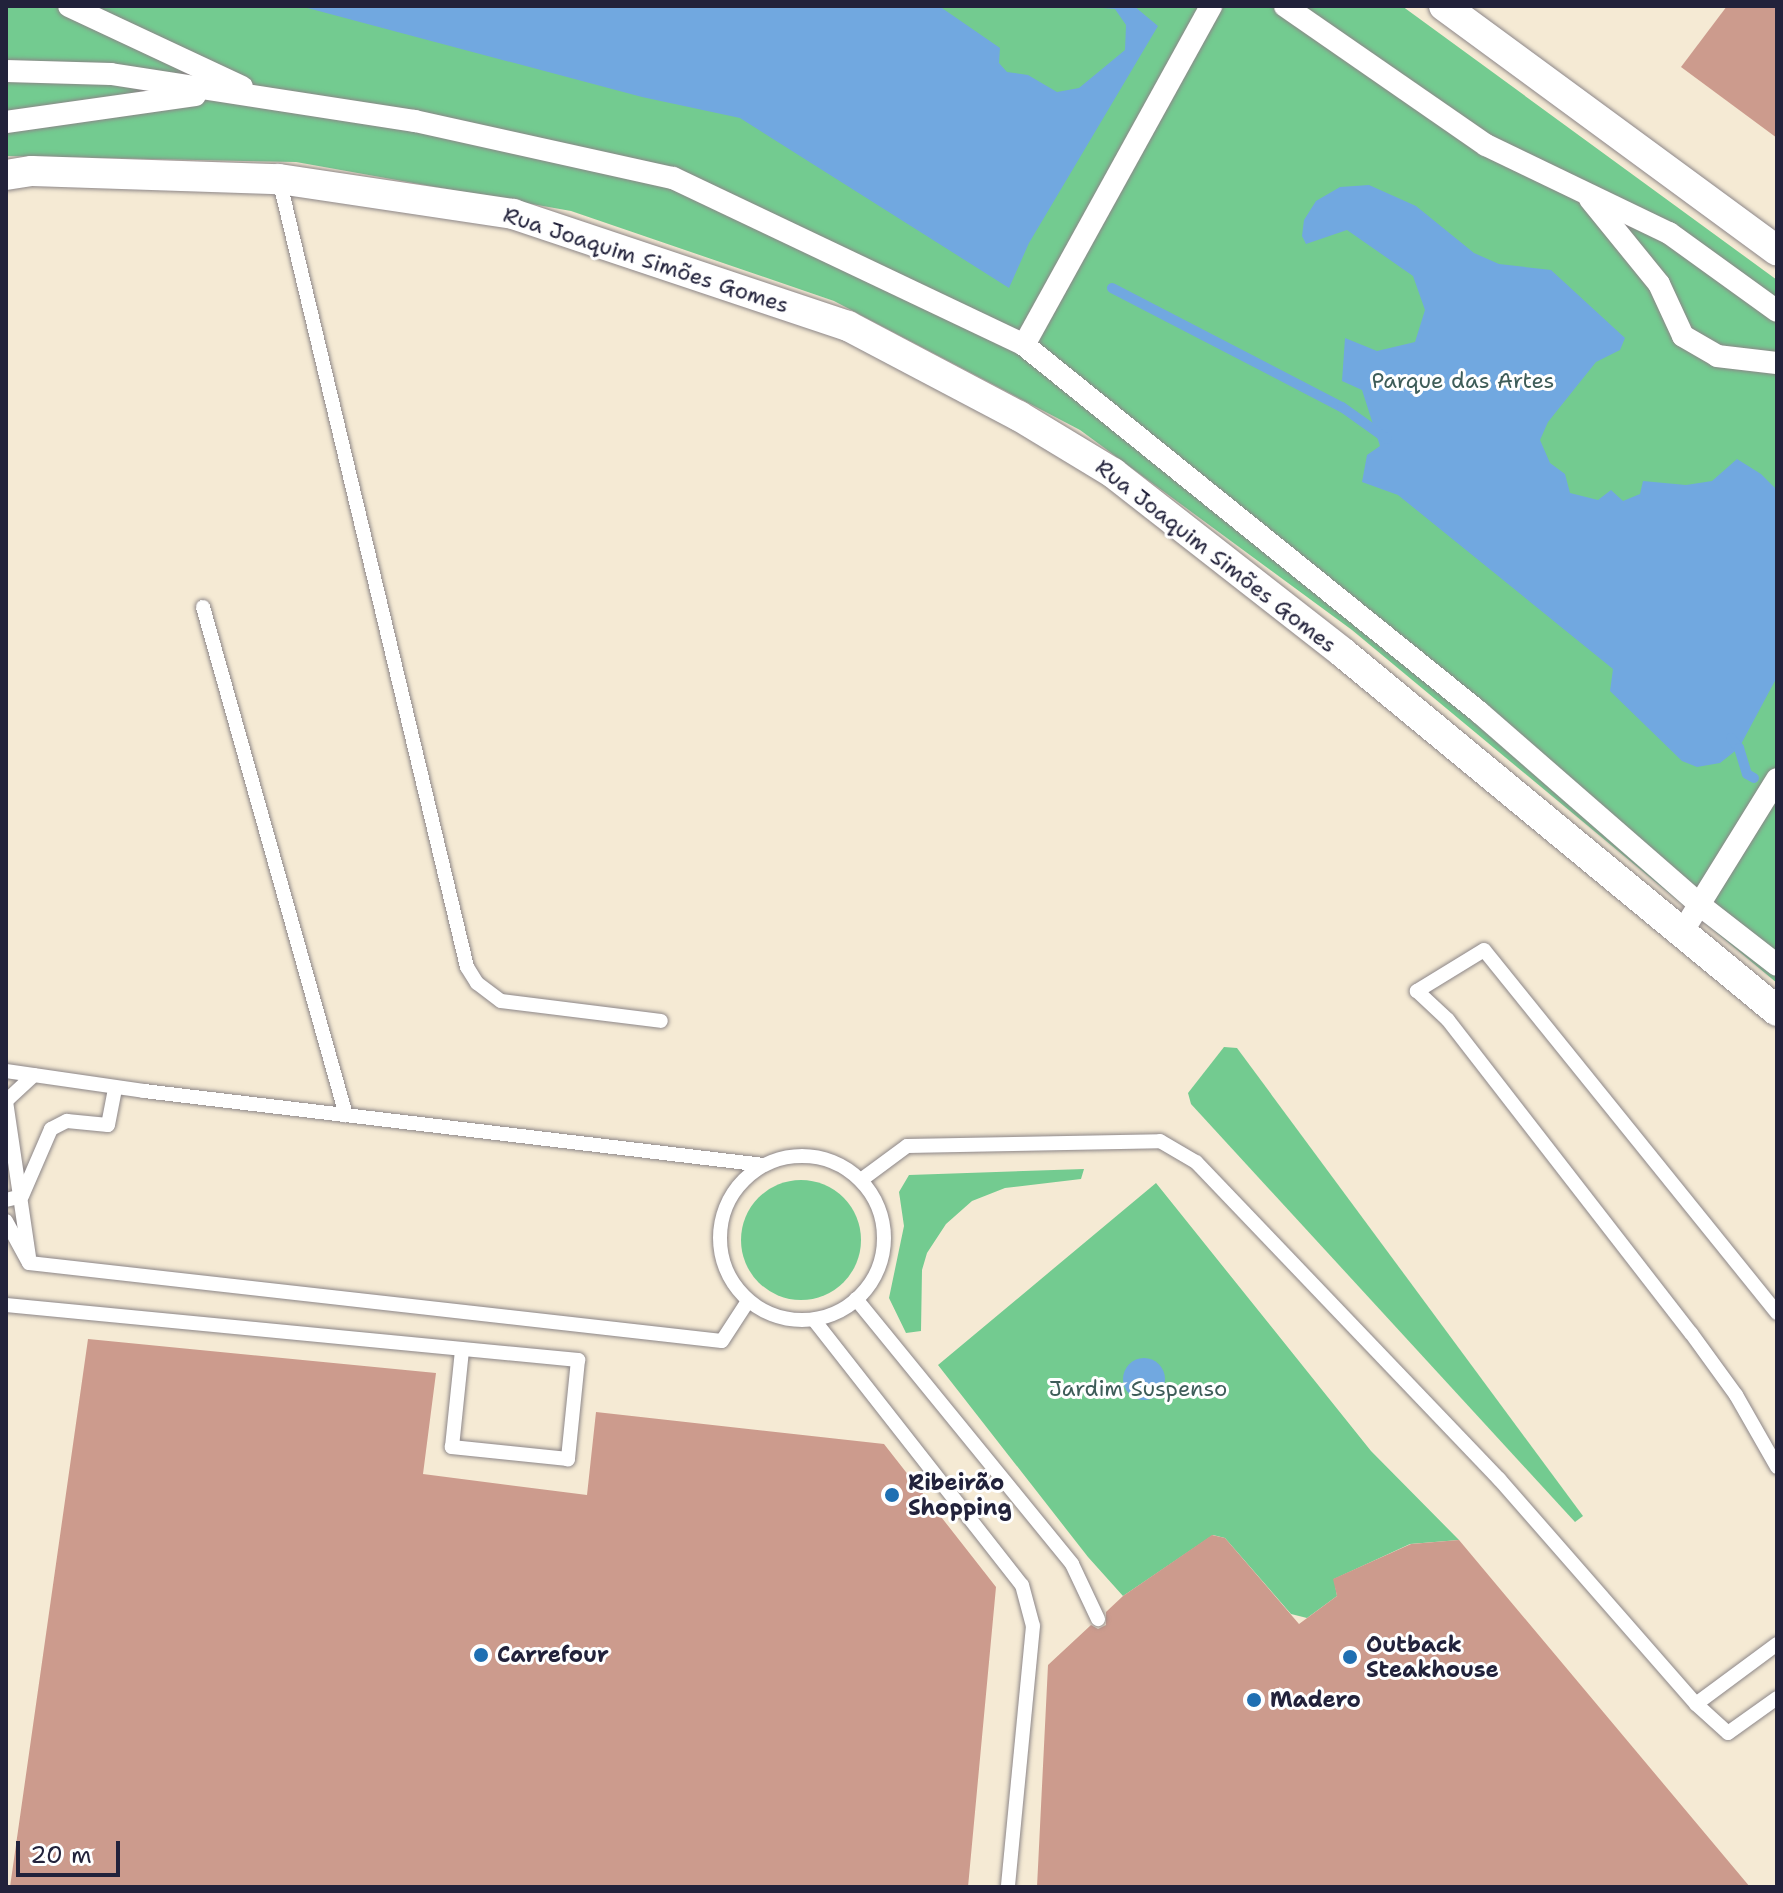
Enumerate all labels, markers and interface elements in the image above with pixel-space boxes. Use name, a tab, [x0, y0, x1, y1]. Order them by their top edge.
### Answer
street label: Rua Joaquim Simões Gomes	[500, 201, 792, 319]
park label: Parque das Artes	[1372, 368, 1554, 394]
street label: Rua Joaquim Simões Gomes	[1090, 454, 1342, 658]
park label: Jardim Suspenso	[1049, 1376, 1227, 1402]
place label: Ribeirão Shopping	[908, 1469, 1012, 1520]
marker: Ribeirão Shopping	[883, 1486, 901, 1504]
place label: Outback Steakhouse	[1366, 1631, 1499, 1682]
place label: Carrefour	[497, 1642, 609, 1668]
marker: Carrefour	[472, 1646, 490, 1664]
marker: Outback Steakhouse	[1341, 1648, 1359, 1666]
place label: Madero	[1270, 1687, 1361, 1713]
marker: Madero	[1245, 1691, 1263, 1709]
scale bar	[20, 1825, 124, 1875]
text: 20 m	[30, 1839, 92, 1871]

